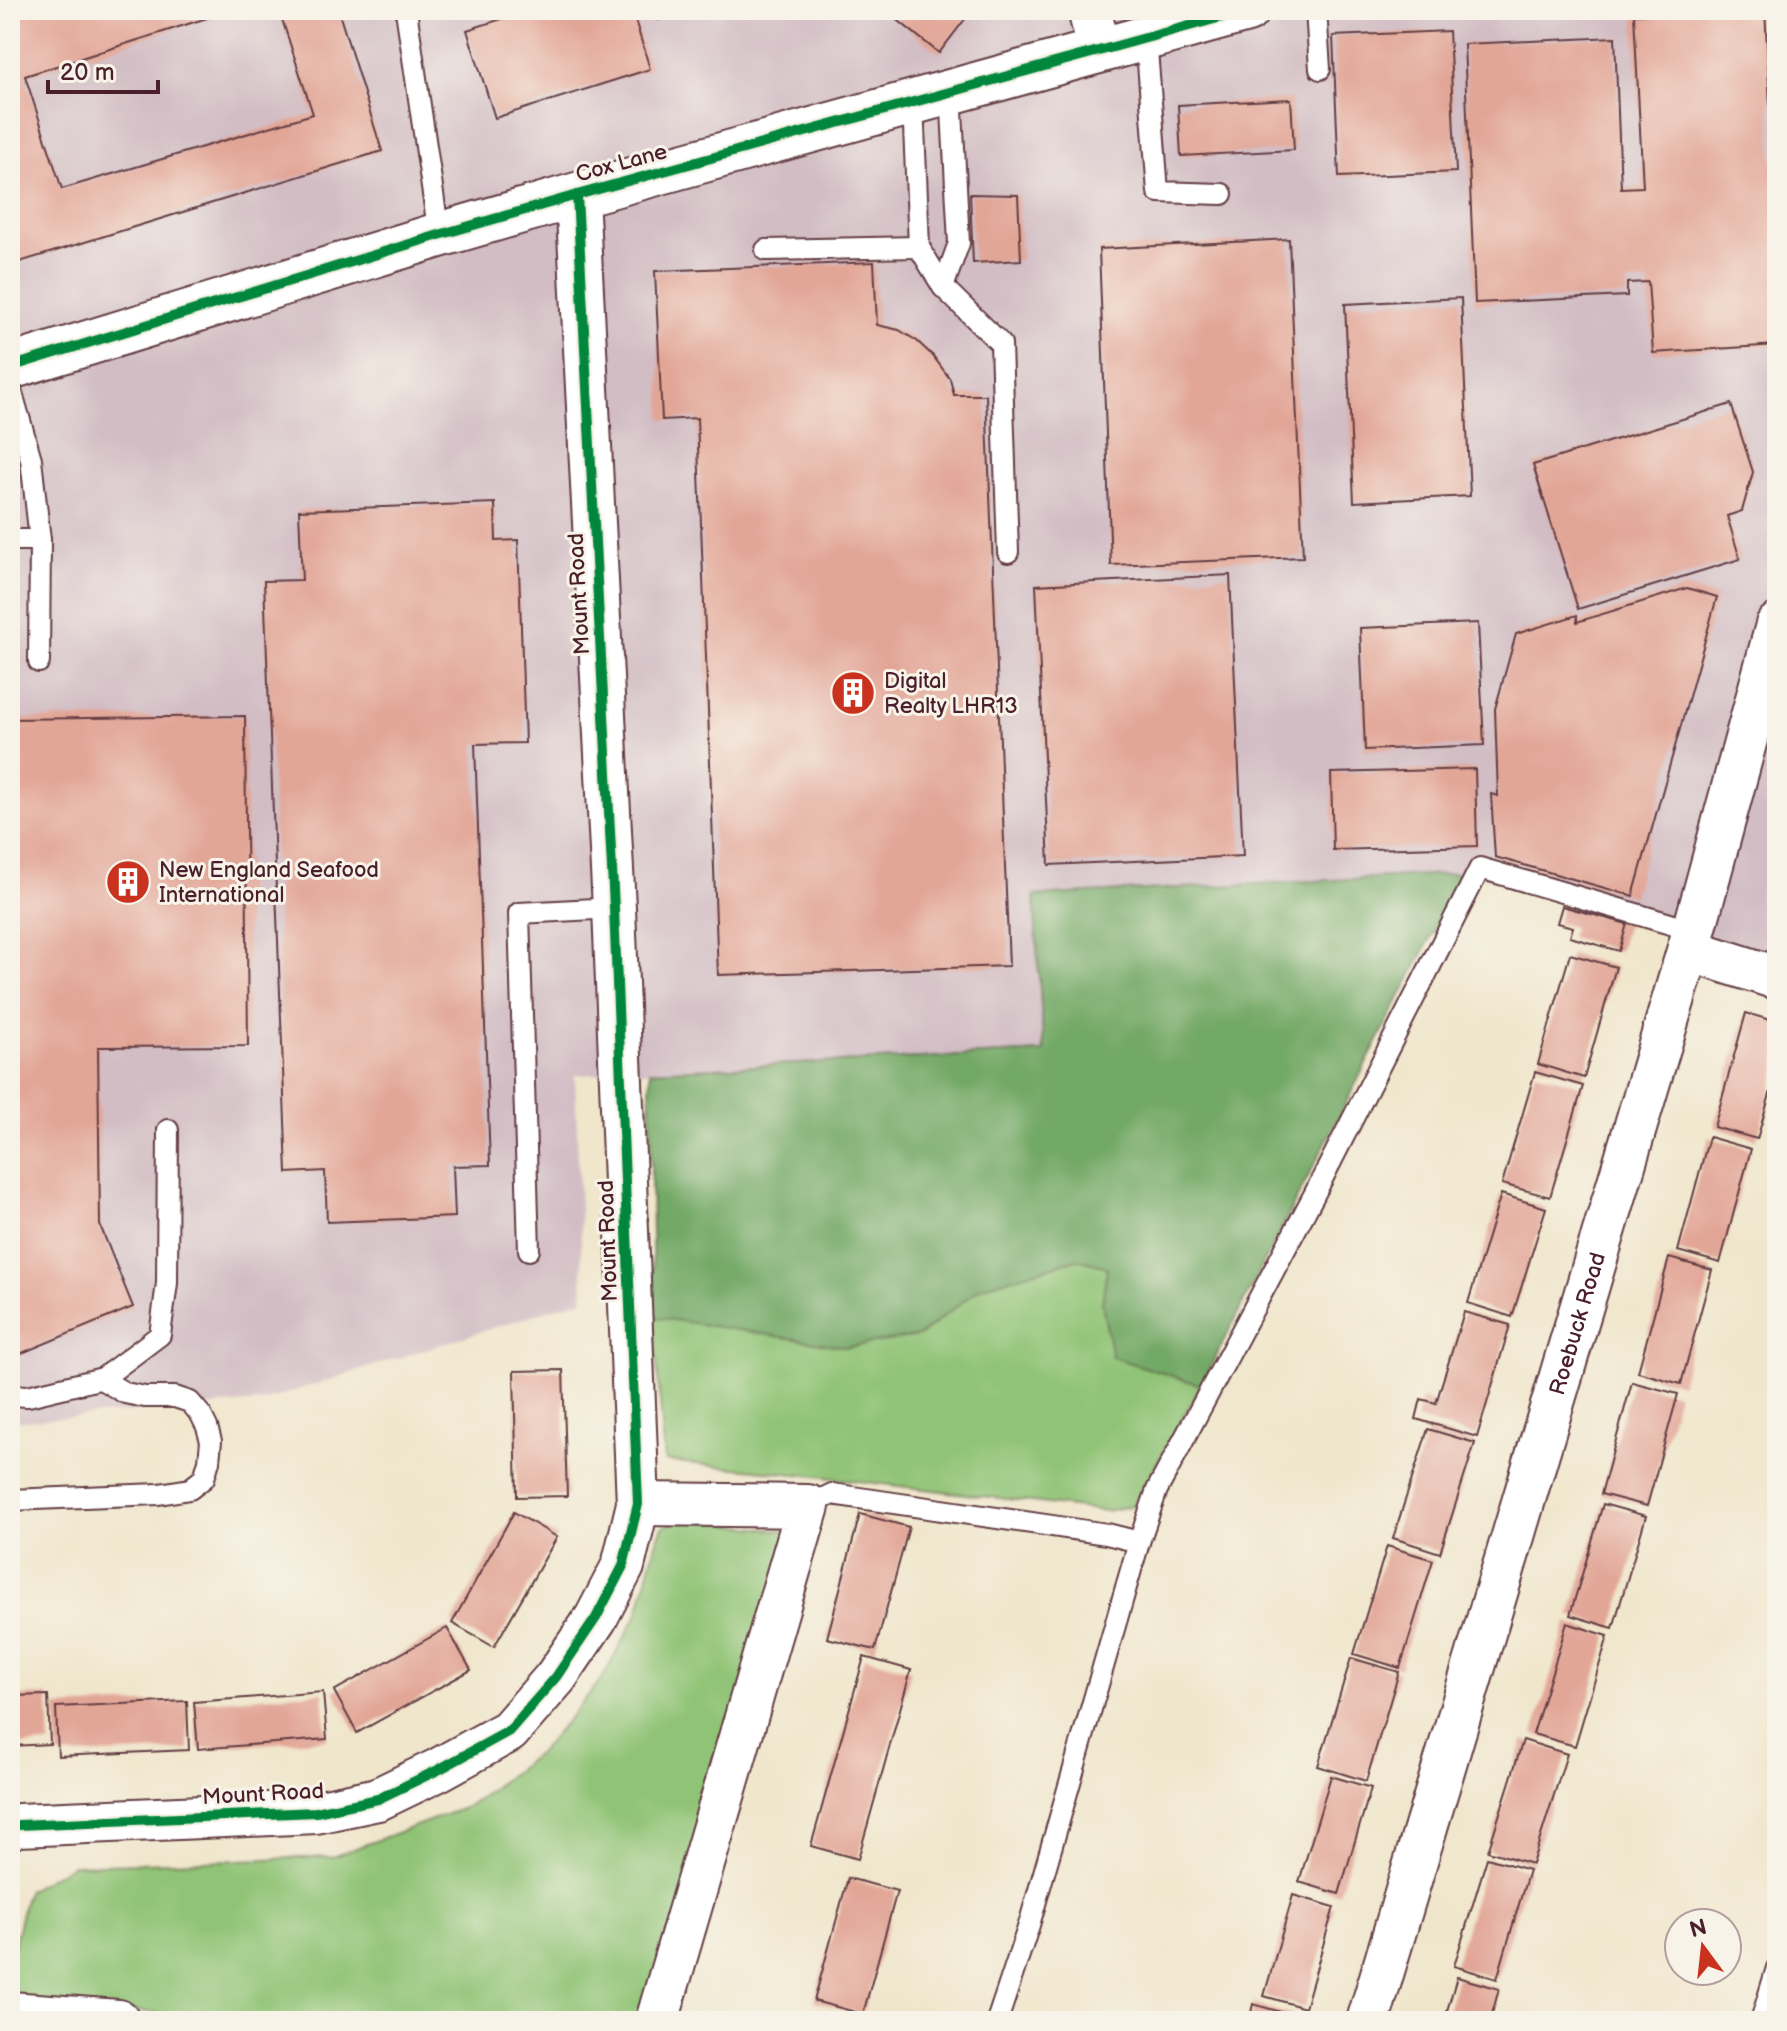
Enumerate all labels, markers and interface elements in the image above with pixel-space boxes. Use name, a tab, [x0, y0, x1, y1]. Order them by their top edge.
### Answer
scale bar	[48, 44, 158, 94]
text: 20 m	[60, 58, 115, 87]
street label: Cox Lane	[573, 138, 670, 189]
street label: Mount Road	[563, 532, 596, 655]
place label: Digital Realty LHR13	[884, 668, 1018, 720]
building icon: Digital Realty LHR13	[829, 669, 877, 717]
place label: New England Seafood International	[159, 857, 379, 909]
building icon: New England Seafood International	[104, 858, 152, 906]
street label: Mount Road	[593, 1180, 624, 1302]
street label: Roebuck Road	[1544, 1250, 1612, 1398]
street label: Mount Road	[202, 1778, 325, 1811]
north arrow	[1663, 1907, 1743, 1987]
text: N	[1687, 1914, 1710, 1944]

